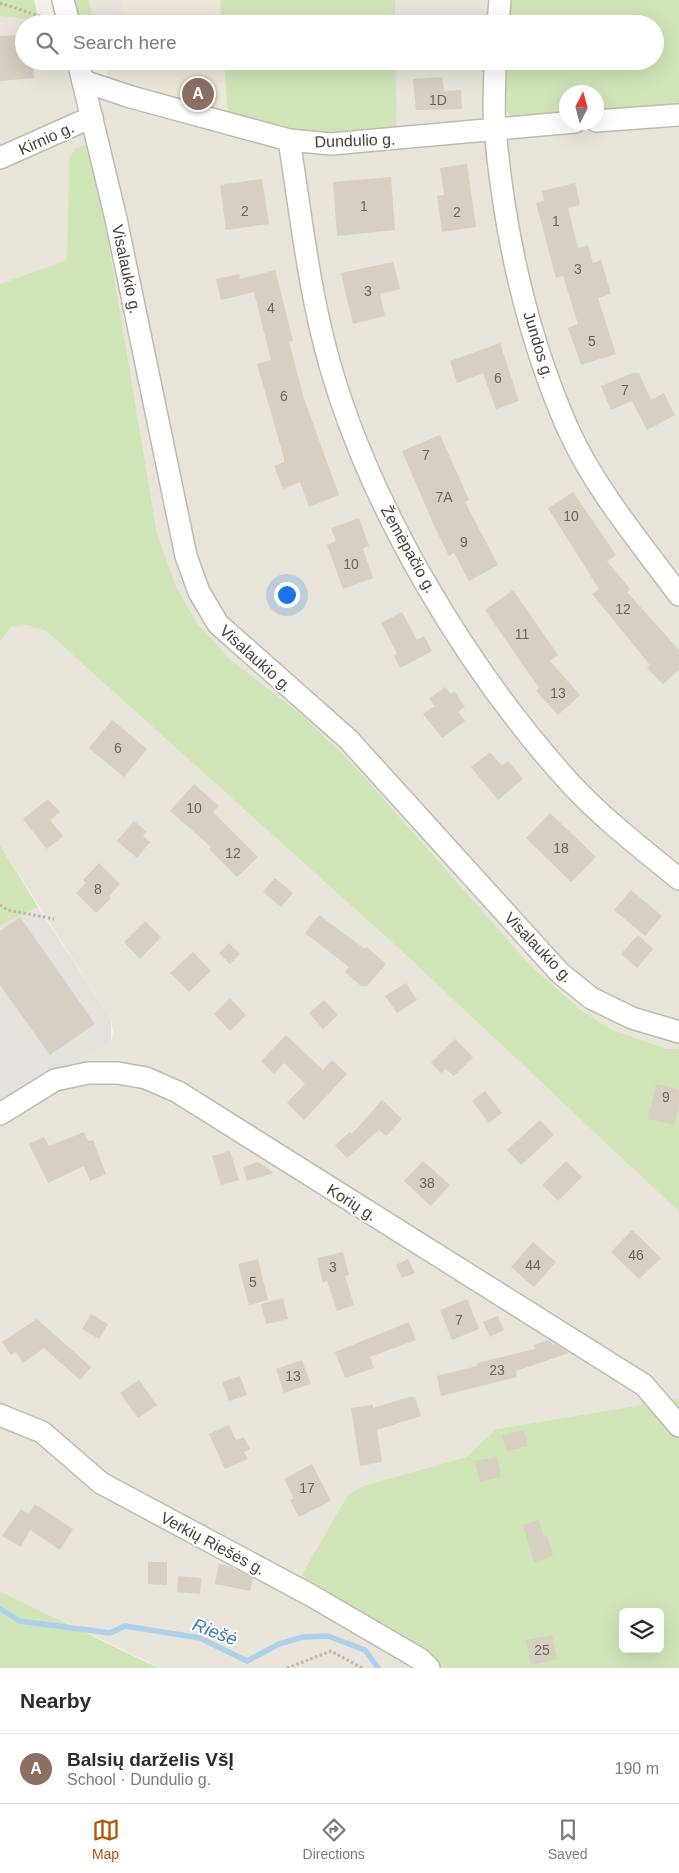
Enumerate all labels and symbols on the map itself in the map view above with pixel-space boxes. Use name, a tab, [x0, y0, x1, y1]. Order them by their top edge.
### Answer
pin: A	[182, 75, 214, 113]
north arrow	[559, 85, 604, 130]
house number: 1D	[429, 92, 447, 108]
street label: Kirnio g.	[16, 119, 76, 158]
street label: Dundulio g.	[314, 131, 396, 150]
house number: 1	[360, 198, 368, 214]
house number: 2	[241, 203, 249, 219]
house number: 2	[453, 204, 461, 220]
house number: 1	[552, 213, 560, 229]
street label: Visalaukio g.	[109, 223, 144, 315]
house number: 3	[574, 261, 582, 277]
house number: 3	[364, 283, 372, 299]
house number: 4	[267, 300, 275, 316]
street label: Jundos g.	[520, 309, 557, 381]
house number: 5	[588, 333, 596, 349]
house number: 6	[494, 370, 502, 386]
house number: 7	[621, 382, 629, 398]
house number: 6	[280, 388, 288, 404]
house number: 7	[422, 447, 430, 463]
house number: 7A	[435, 489, 453, 505]
street label: Žemėpačio g.	[378, 502, 440, 596]
house number: 10	[563, 508, 579, 524]
house number: 9	[460, 534, 468, 550]
house number: 10	[343, 556, 359, 572]
your location	[274, 582, 300, 608]
house number: 12	[615, 601, 631, 617]
street label: Visalaukio g.	[216, 622, 295, 695]
house number: 11	[515, 626, 529, 642]
house number: 13	[550, 685, 566, 701]
house number: 6	[114, 740, 122, 756]
house number: 10	[186, 800, 202, 816]
house number: 18	[553, 840, 569, 856]
house number: 12	[225, 845, 241, 861]
house number: 8	[94, 881, 102, 897]
street label: Visalaukio g.	[501, 909, 576, 986]
house number: 9	[662, 1089, 670, 1105]
house number: 38	[419, 1175, 435, 1191]
street label: Korių g.	[324, 1181, 380, 1224]
house number: 46	[628, 1247, 644, 1263]
house number: 44	[525, 1257, 541, 1273]
house number: 3	[329, 1259, 337, 1275]
house number: 5	[249, 1274, 257, 1290]
house number: 7	[455, 1312, 463, 1328]
house number: 23	[489, 1362, 505, 1378]
house number: 13	[285, 1368, 301, 1384]
house number: 17	[299, 1480, 315, 1496]
street label: Verkių Riešės g.	[158, 1509, 268, 1578]
water label: Riešė	[190, 1614, 240, 1650]
house number: 25	[534, 1642, 550, 1658]

